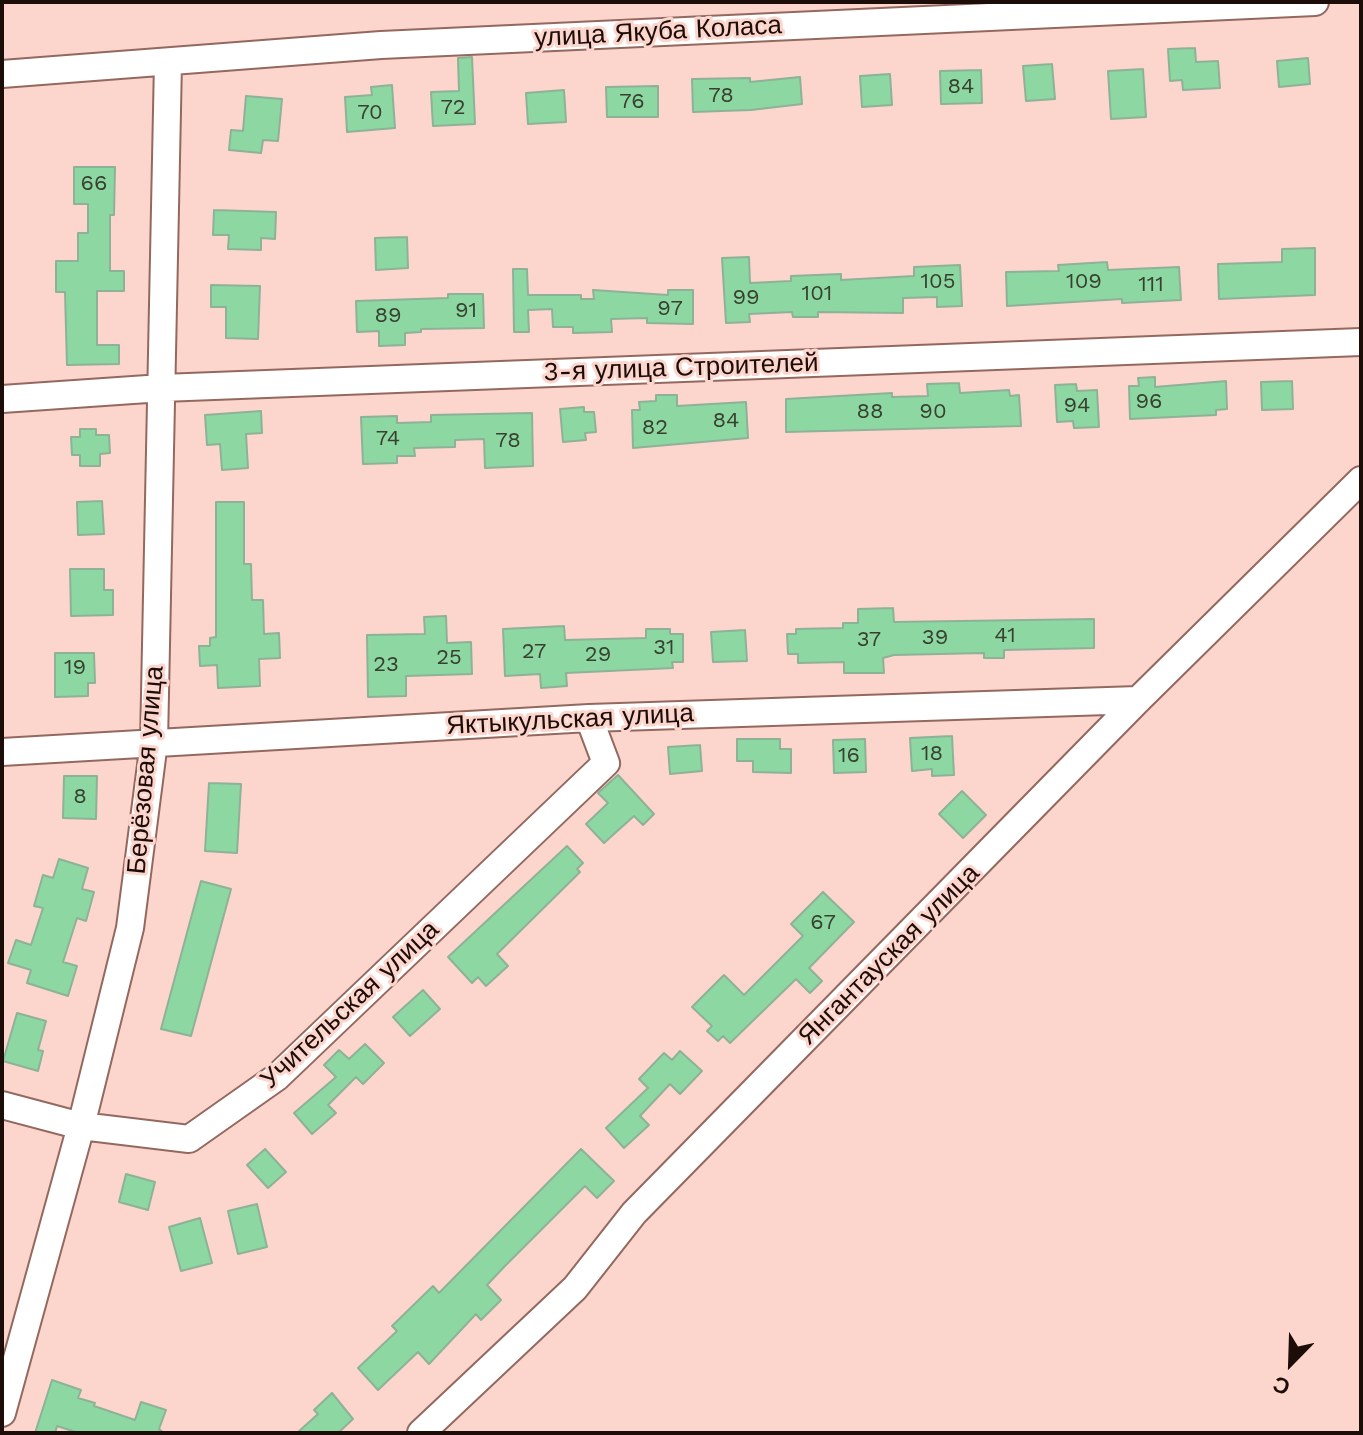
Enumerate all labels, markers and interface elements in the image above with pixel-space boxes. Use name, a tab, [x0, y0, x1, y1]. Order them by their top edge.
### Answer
street label: улица Якуба Коласа	[533, 10, 783, 54]
house number: 84	[948, 74, 974, 100]
house number: 78	[708, 83, 734, 109]
house number: 76	[619, 89, 645, 115]
house number: 72	[440, 95, 466, 121]
house number: 70	[357, 100, 383, 126]
house number: 66	[81, 171, 107, 197]
house number: 105	[920, 269, 956, 295]
house number: 109	[1066, 269, 1102, 295]
house number: 111	[1138, 272, 1164, 298]
house number: 101	[802, 281, 832, 307]
house number: 99	[732, 285, 760, 311]
house number: 97	[657, 296, 683, 322]
house number: 91	[455, 298, 477, 324]
house number: 89	[374, 303, 402, 329]
street label: 3-я улица Строителей	[543, 348, 819, 388]
house number: 96	[1136, 389, 1162, 415]
house number: 94	[1063, 393, 1091, 419]
house number: 88	[856, 399, 884, 425]
house number: 90	[919, 399, 947, 425]
house number: 84	[713, 408, 739, 434]
house number: 82	[642, 415, 668, 441]
house number: 74	[376, 426, 400, 452]
house number: 78	[495, 428, 521, 454]
house number: 41	[994, 623, 1016, 649]
house number: 39	[922, 625, 948, 651]
house number: 37	[857, 627, 881, 653]
house number: 31	[653, 635, 675, 661]
house number: 27	[522, 639, 546, 665]
house number: 29	[585, 642, 611, 668]
house number: 25	[436, 645, 462, 671]
house number: 23	[373, 652, 399, 678]
house number: 19	[64, 655, 86, 681]
street label: Берёзовая улица	[121, 665, 171, 875]
street label: Яктыкульская улица	[446, 698, 694, 742]
house number: 18	[921, 741, 943, 767]
house number: 16	[838, 743, 860, 769]
house number: 8	[73, 784, 87, 810]
street label: Янгантауская улица	[792, 858, 986, 1052]
house number: 67	[810, 910, 836, 936]
street label: Учительская улица	[254, 914, 446, 1096]
north arrow	[1251, 1323, 1331, 1403]
text: С	[1269, 1371, 1294, 1400]

